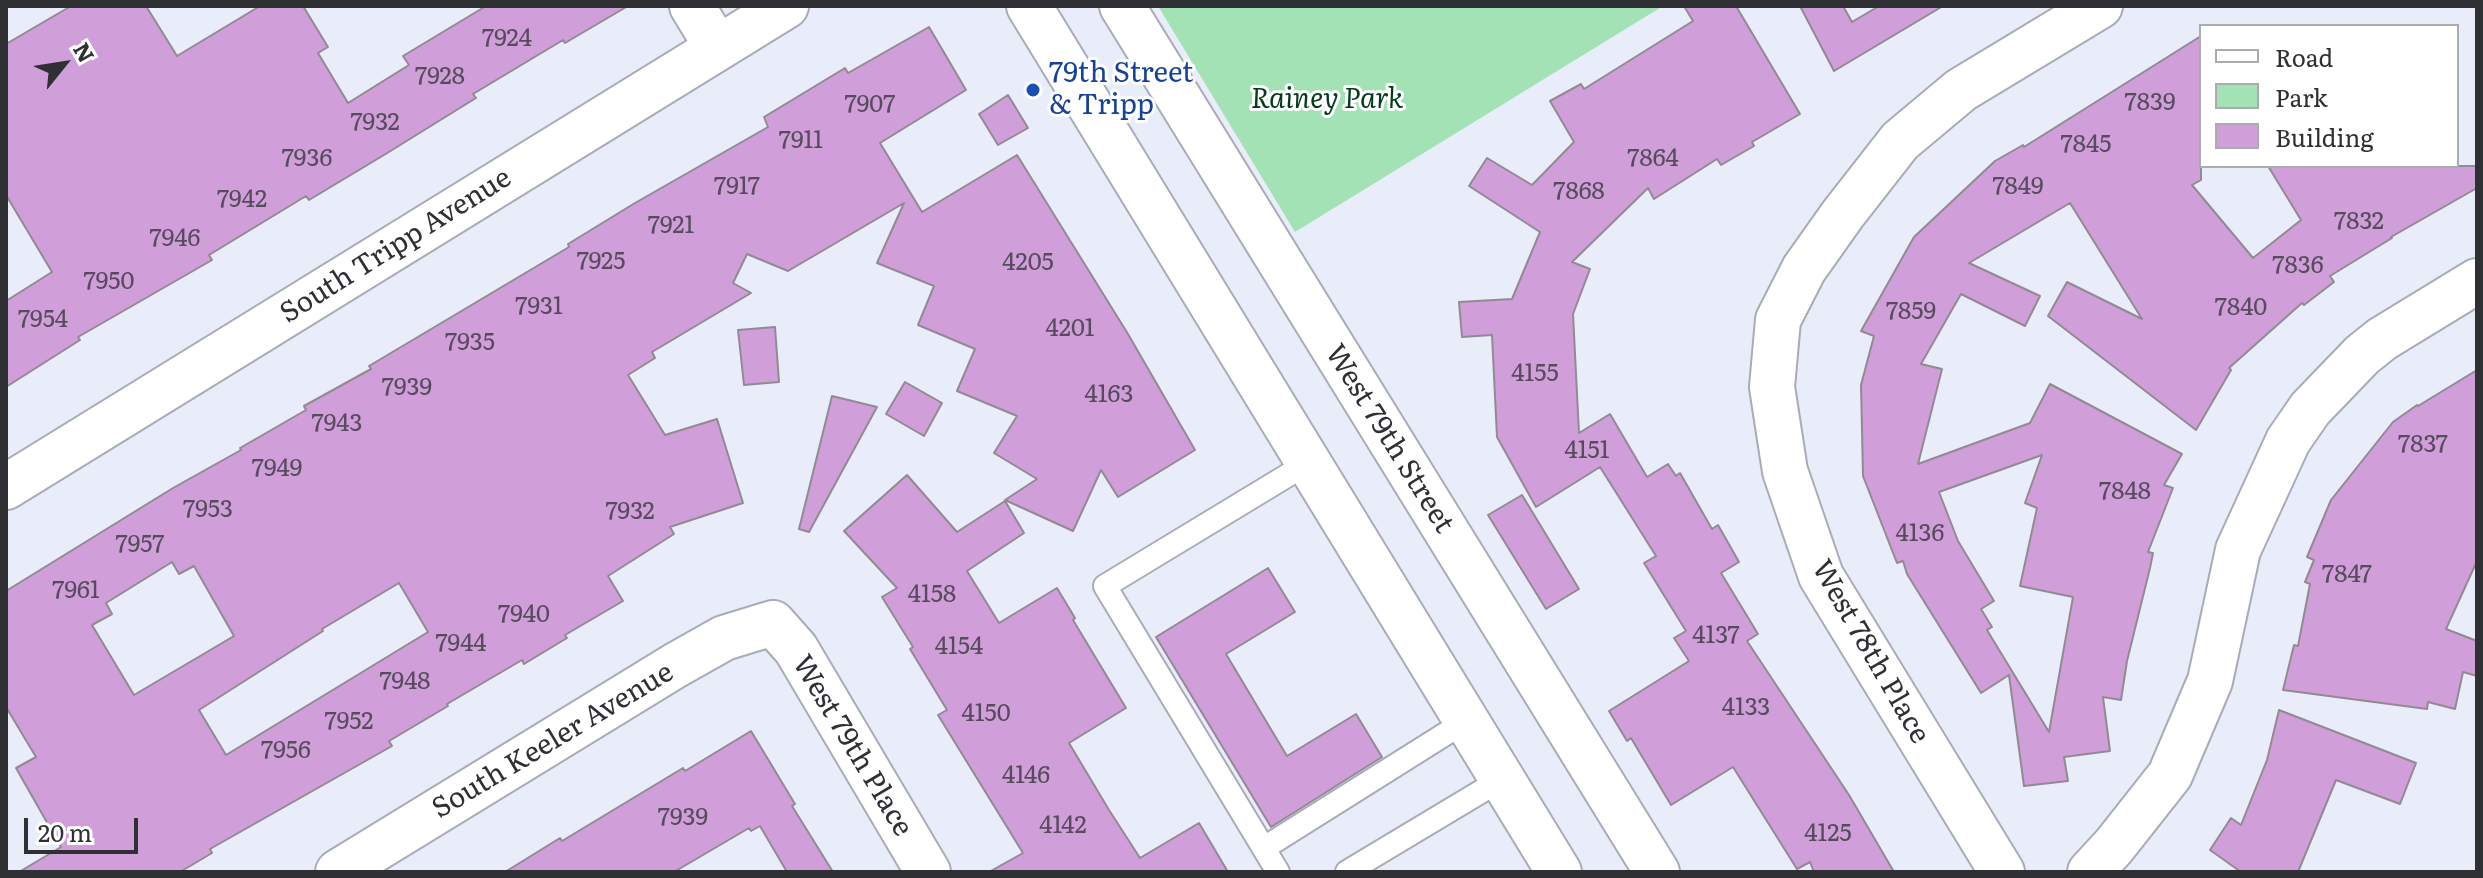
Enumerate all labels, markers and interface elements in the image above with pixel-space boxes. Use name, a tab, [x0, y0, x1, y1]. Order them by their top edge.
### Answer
north arrow	[24, 24, 104, 104]
legend	[2199, 24, 2459, 168]
house number: 7924	[482, 25, 532, 53]
text: N	[66, 36, 104, 68]
text: Road	[2275, 39, 2333, 74]
place label: 79th Street & Tripp	[1049, 57, 1193, 123]
house number: 7928	[415, 63, 465, 91]
text: Park	[2275, 79, 2328, 114]
marker: 79th Street & Tripp	[1024, 81, 1042, 99]
park label: Rainey Park	[1251, 83, 1403, 117]
house number: 7839	[2125, 89, 2175, 117]
house number: 7907	[845, 91, 895, 119]
house number: 7932	[350, 109, 400, 137]
text: Building	[2275, 119, 2374, 154]
house number: 7911	[779, 127, 823, 155]
house number: 7845	[2061, 131, 2111, 159]
house number: 7936	[282, 145, 332, 173]
house number: 7864	[1627, 145, 1679, 173]
street label: South Tripp Avenue	[274, 161, 518, 331]
house number: 7917	[714, 173, 760, 201]
house number: 7849	[1992, 173, 2044, 201]
house number: 7868	[1553, 178, 1605, 206]
house number: 7942	[217, 186, 267, 214]
house number: 7832	[2334, 208, 2384, 236]
house number: 7921	[648, 212, 694, 240]
house number: 7946	[150, 225, 200, 253]
house number: 7925	[577, 248, 625, 276]
house number: 4205	[1002, 249, 1054, 277]
house number: 7836	[2272, 252, 2324, 280]
house number: 7950	[84, 268, 134, 296]
house number: 7931	[515, 293, 563, 321]
house number: 7840	[2215, 294, 2267, 322]
house number: 7859	[1886, 298, 1936, 326]
house number: 7954	[18, 306, 68, 334]
house number: 4201	[1045, 315, 1095, 343]
house number: 7935	[445, 329, 495, 357]
street label: West 79th Street	[1318, 339, 1460, 539]
house number: 4155	[1511, 360, 1559, 388]
house number: 7939	[382, 374, 432, 402]
house number: 4163	[1085, 381, 1133, 409]
house number: 7943	[312, 410, 362, 438]
house number: 7837	[2398, 431, 2448, 459]
house number: 4151	[1565, 437, 1609, 465]
house number: 7949	[252, 455, 302, 483]
house number: 7848	[2099, 478, 2151, 506]
house number: 7953	[183, 496, 233, 524]
house number: 7932	[605, 498, 655, 526]
house number: 4136	[1896, 520, 1944, 548]
house number: 7957	[116, 531, 164, 559]
street label: West 78th Place	[1804, 554, 1936, 750]
house number: 7847	[2322, 561, 2372, 589]
house number: 7961	[52, 577, 100, 605]
house number: 4158	[908, 581, 956, 609]
house number: 7940	[498, 601, 550, 629]
house number: 4137	[1692, 622, 1740, 650]
house number: 7944	[435, 630, 487, 658]
house number: 4154	[935, 633, 983, 661]
street label: West 79th Place	[785, 649, 919, 843]
street label: South Keeler Avenue	[426, 656, 680, 826]
house number: 7948	[379, 668, 431, 696]
house number: 4133	[1722, 694, 1770, 722]
house number: 4150	[961, 700, 1011, 728]
house number: 7952	[325, 708, 373, 736]
house number: 7956	[261, 737, 311, 765]
house number: 4146	[1002, 762, 1050, 790]
scale bar	[28, 802, 142, 852]
house number: 7939	[658, 804, 708, 832]
house number: 4142	[1039, 812, 1087, 840]
text: 20 m	[38, 814, 92, 849]
house number: 4125	[1804, 820, 1852, 848]

